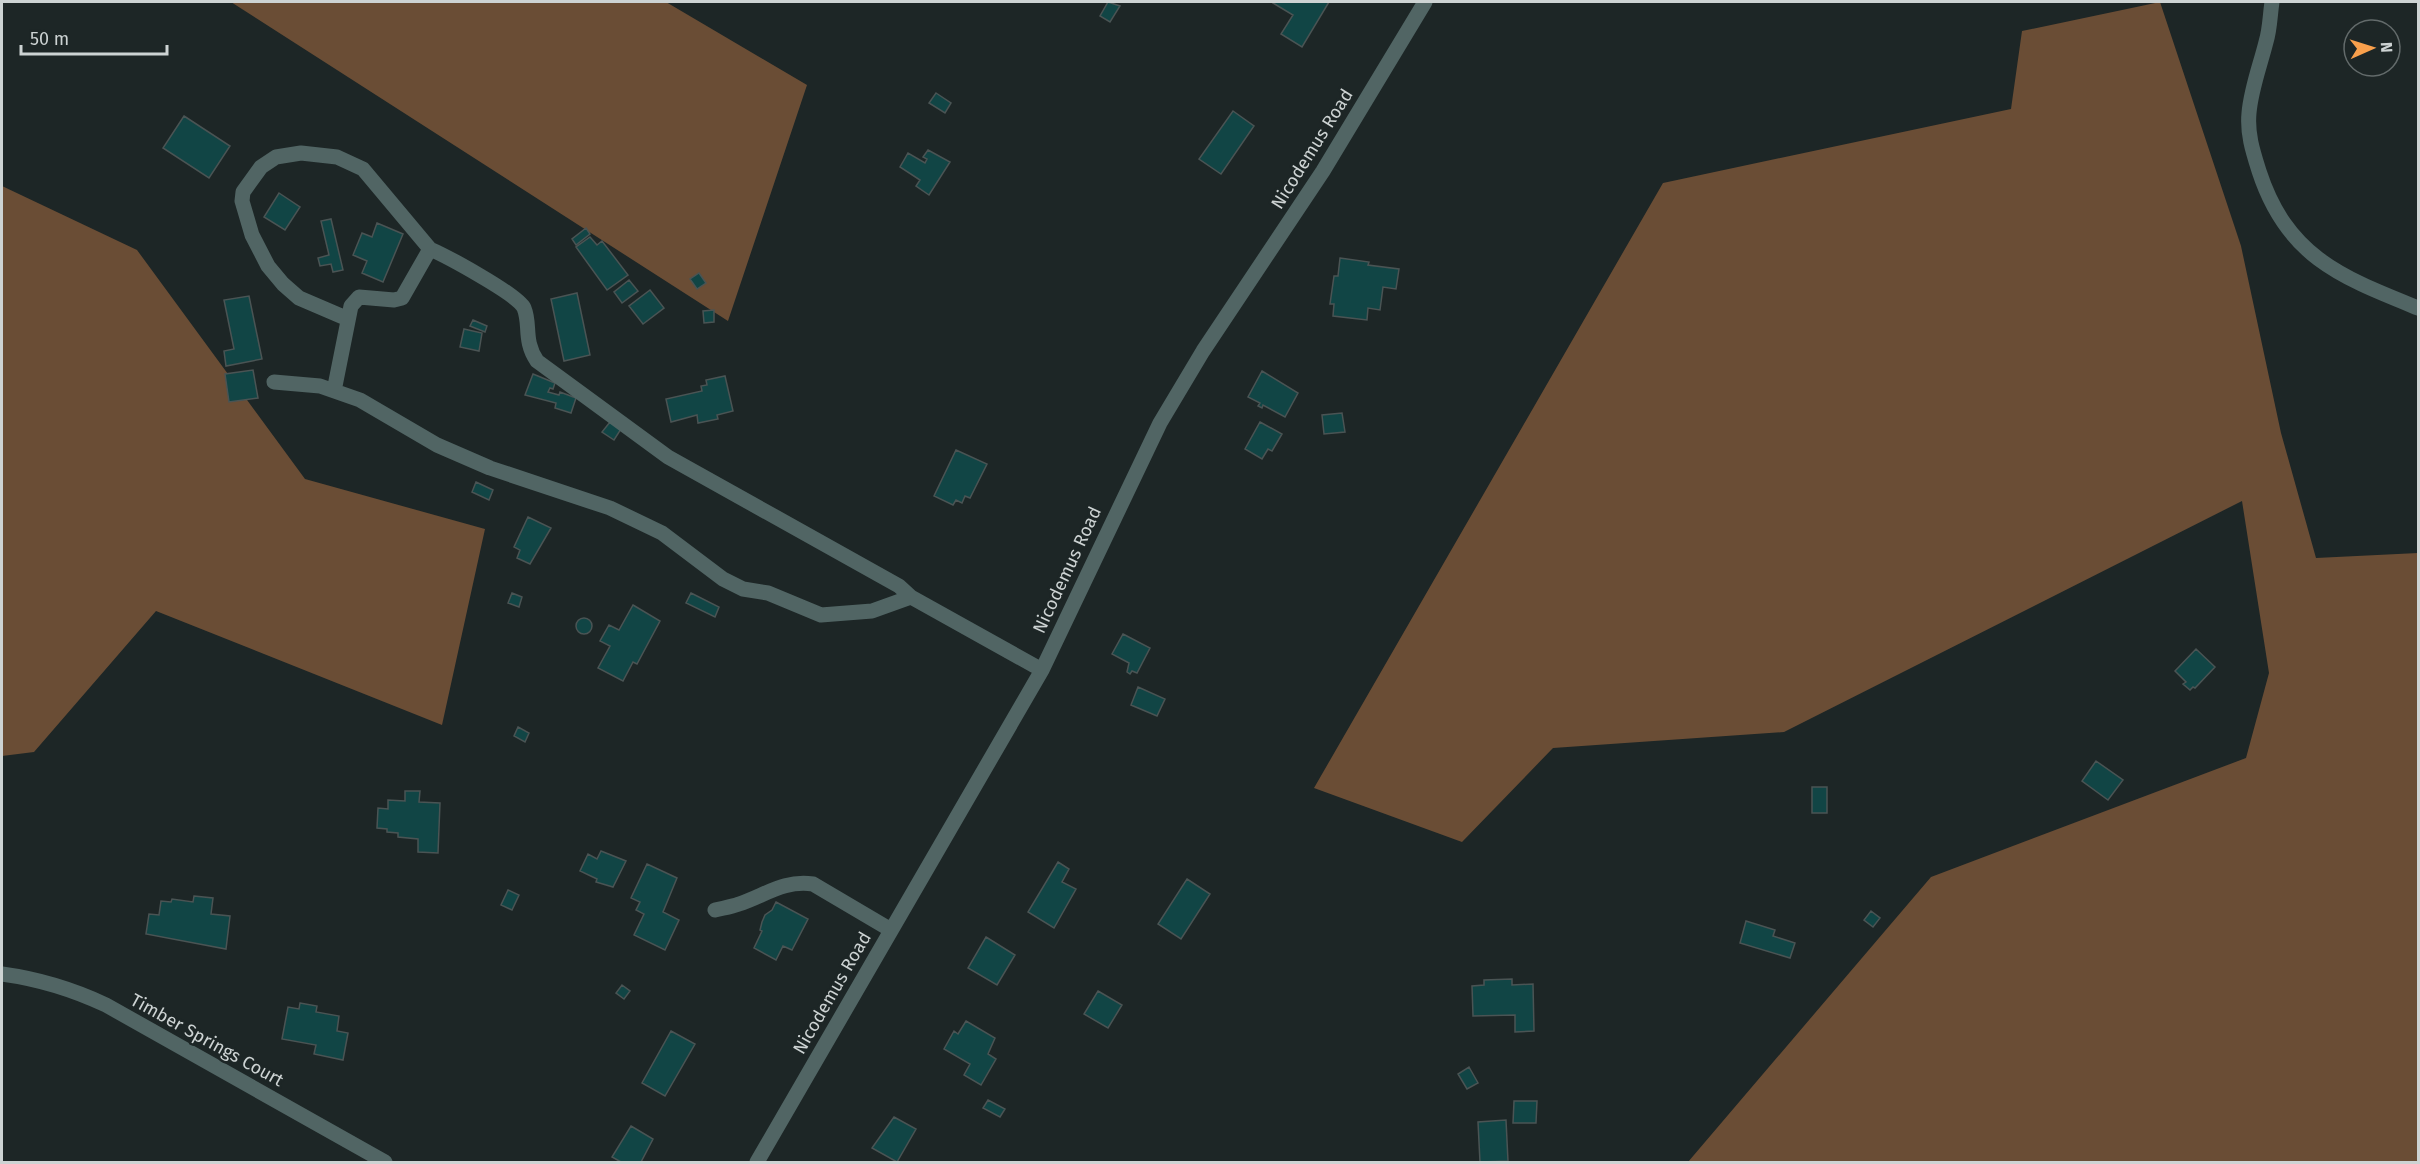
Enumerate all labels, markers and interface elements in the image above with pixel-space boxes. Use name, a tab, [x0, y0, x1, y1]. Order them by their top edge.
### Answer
scale bar	[21, 18, 166, 56]
north arrow	[2342, 18, 2402, 78]
text: 50 m	[30, 28, 69, 50]
text: N	[2377, 41, 2396, 53]
street label: Nicodemus Road	[1266, 85, 1358, 213]
street label: Nicodemus Road	[1028, 503, 1106, 637]
street label: Nicodemus Road	[788, 928, 876, 1058]
street label: Timber Springs Court	[127, 989, 288, 1091]

